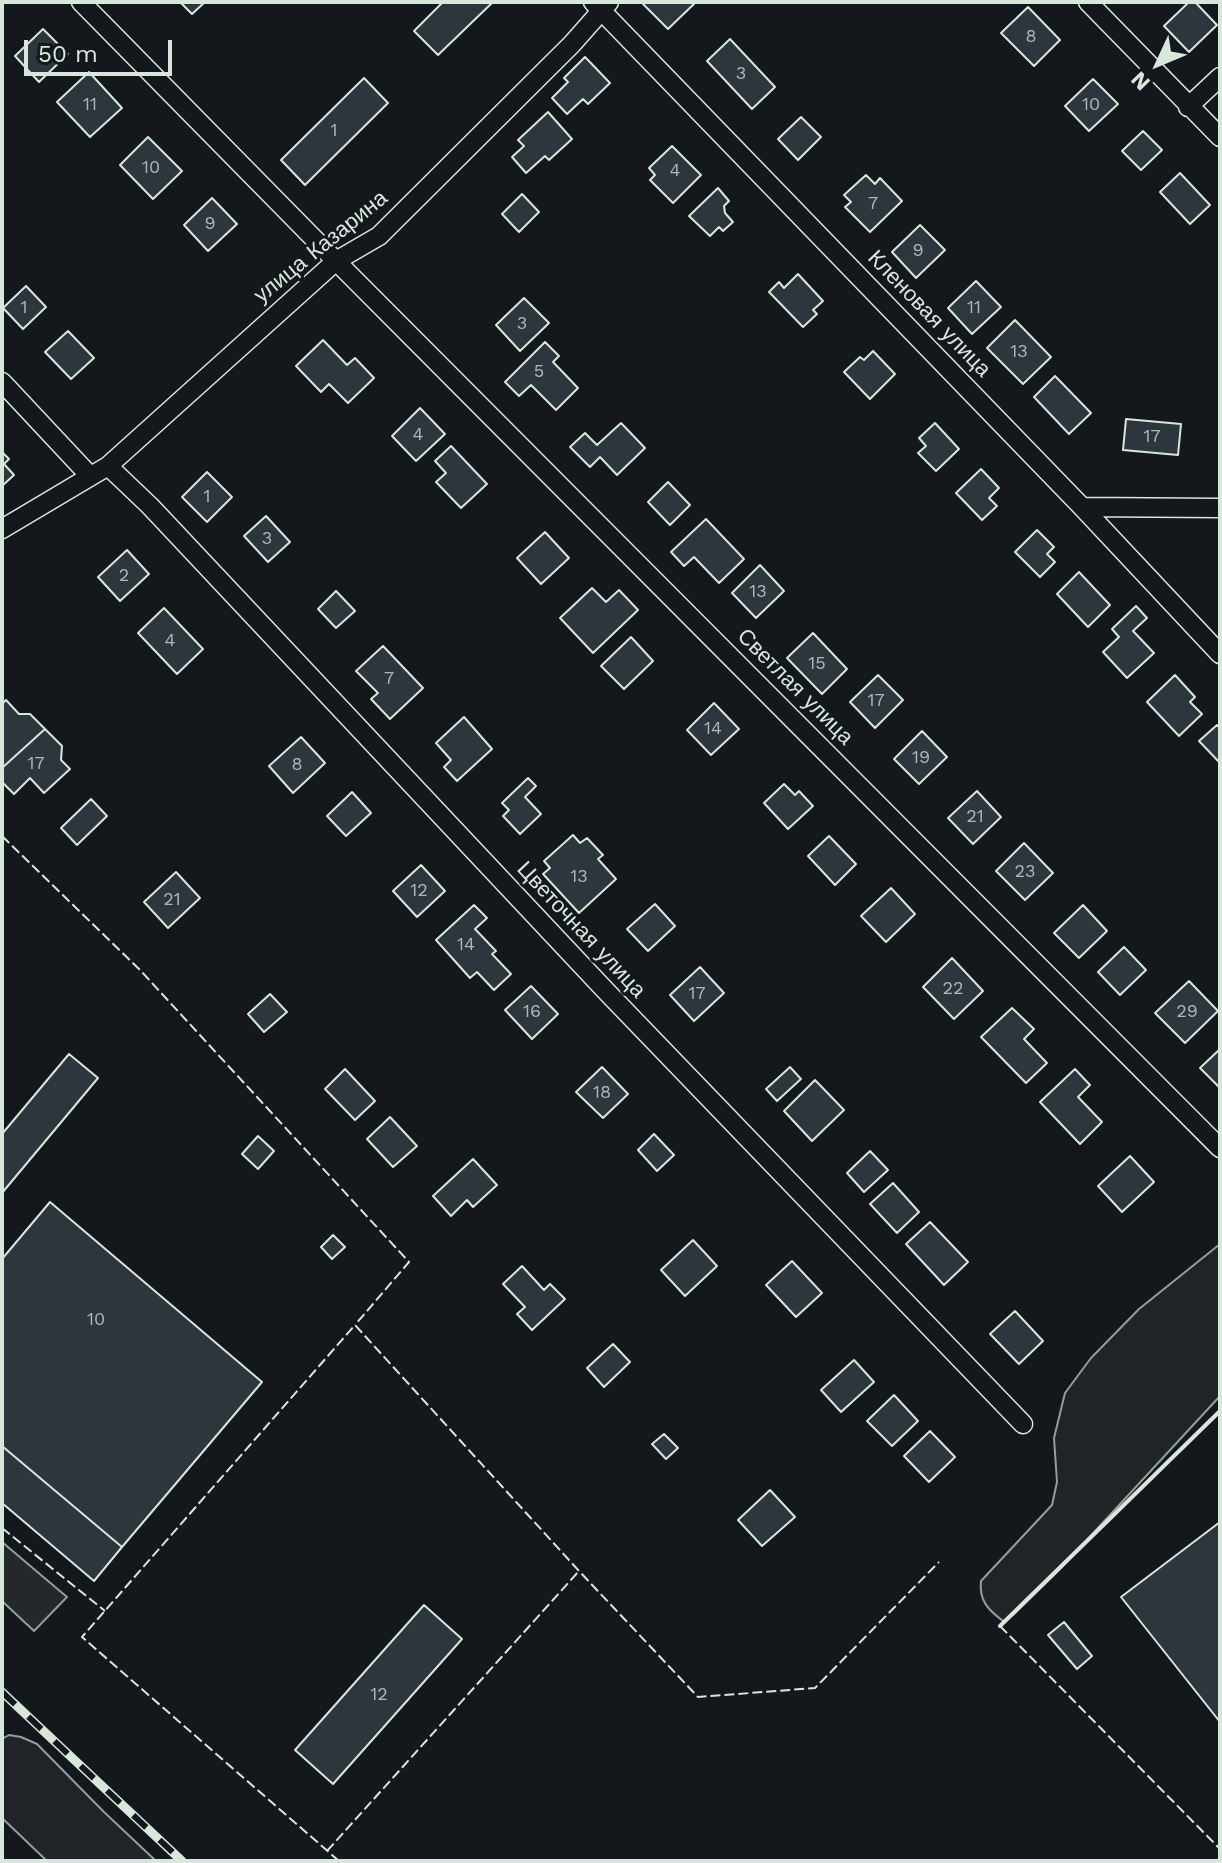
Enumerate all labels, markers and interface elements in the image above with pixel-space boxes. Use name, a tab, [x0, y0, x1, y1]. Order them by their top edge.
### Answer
scale bar	[28, 24, 176, 74]
north arrow	[1118, 24, 1198, 104]
house number: 8	[1025, 26, 1037, 48]
text: 50 m	[38, 40, 98, 68]
house number: 3	[736, 63, 746, 85]
text: N	[1126, 66, 1155, 96]
house number: 11	[83, 94, 97, 116]
house number: 10	[1082, 94, 1100, 116]
house number: 1	[330, 120, 338, 142]
house number: 10	[142, 157, 160, 179]
house number: 4	[670, 160, 680, 182]
street label: улица Казарина	[249, 185, 393, 309]
house number: 7	[868, 193, 878, 215]
house number: 9	[204, 213, 216, 235]
house number: 9	[912, 240, 924, 262]
street label: Кленовая улица	[862, 245, 996, 383]
house number: 1	[20, 297, 28, 319]
house number: 11	[967, 297, 981, 319]
house number: 3	[517, 313, 527, 335]
house number: 13	[1010, 341, 1028, 363]
house number: 5	[534, 361, 544, 383]
house number: 4	[413, 424, 423, 446]
house number: 17	[1143, 426, 1161, 448]
house number: 1	[203, 486, 211, 508]
house number: 3	[262, 528, 272, 550]
house number: 2	[119, 565, 129, 587]
house number: 13	[749, 581, 767, 603]
street label: Светлая улица	[731, 623, 859, 751]
house number: 4	[165, 630, 175, 652]
house number: 15	[808, 653, 826, 675]
house number: 7	[384, 668, 394, 690]
house number: 17	[867, 690, 885, 712]
house number: 14	[704, 718, 722, 740]
house number: 19	[912, 747, 930, 769]
house number: 17	[27, 753, 45, 775]
house number: 8	[291, 754, 303, 776]
house number: 21	[966, 806, 984, 828]
street label: Цветочная улица	[511, 856, 651, 1004]
house number: 23	[1015, 861, 1035, 883]
house number: 13	[570, 866, 588, 888]
house number: 12	[410, 880, 428, 902]
house number: 21	[163, 889, 181, 911]
house number: 14	[457, 934, 475, 956]
house number: 22	[943, 978, 963, 1000]
house number: 17	[688, 983, 706, 1005]
house number: 16	[523, 1001, 541, 1023]
house number: 29	[1176, 1001, 1198, 1023]
house number: 18	[593, 1082, 611, 1104]
house number: 10	[87, 1309, 105, 1331]
house number: 12	[370, 1684, 388, 1706]

